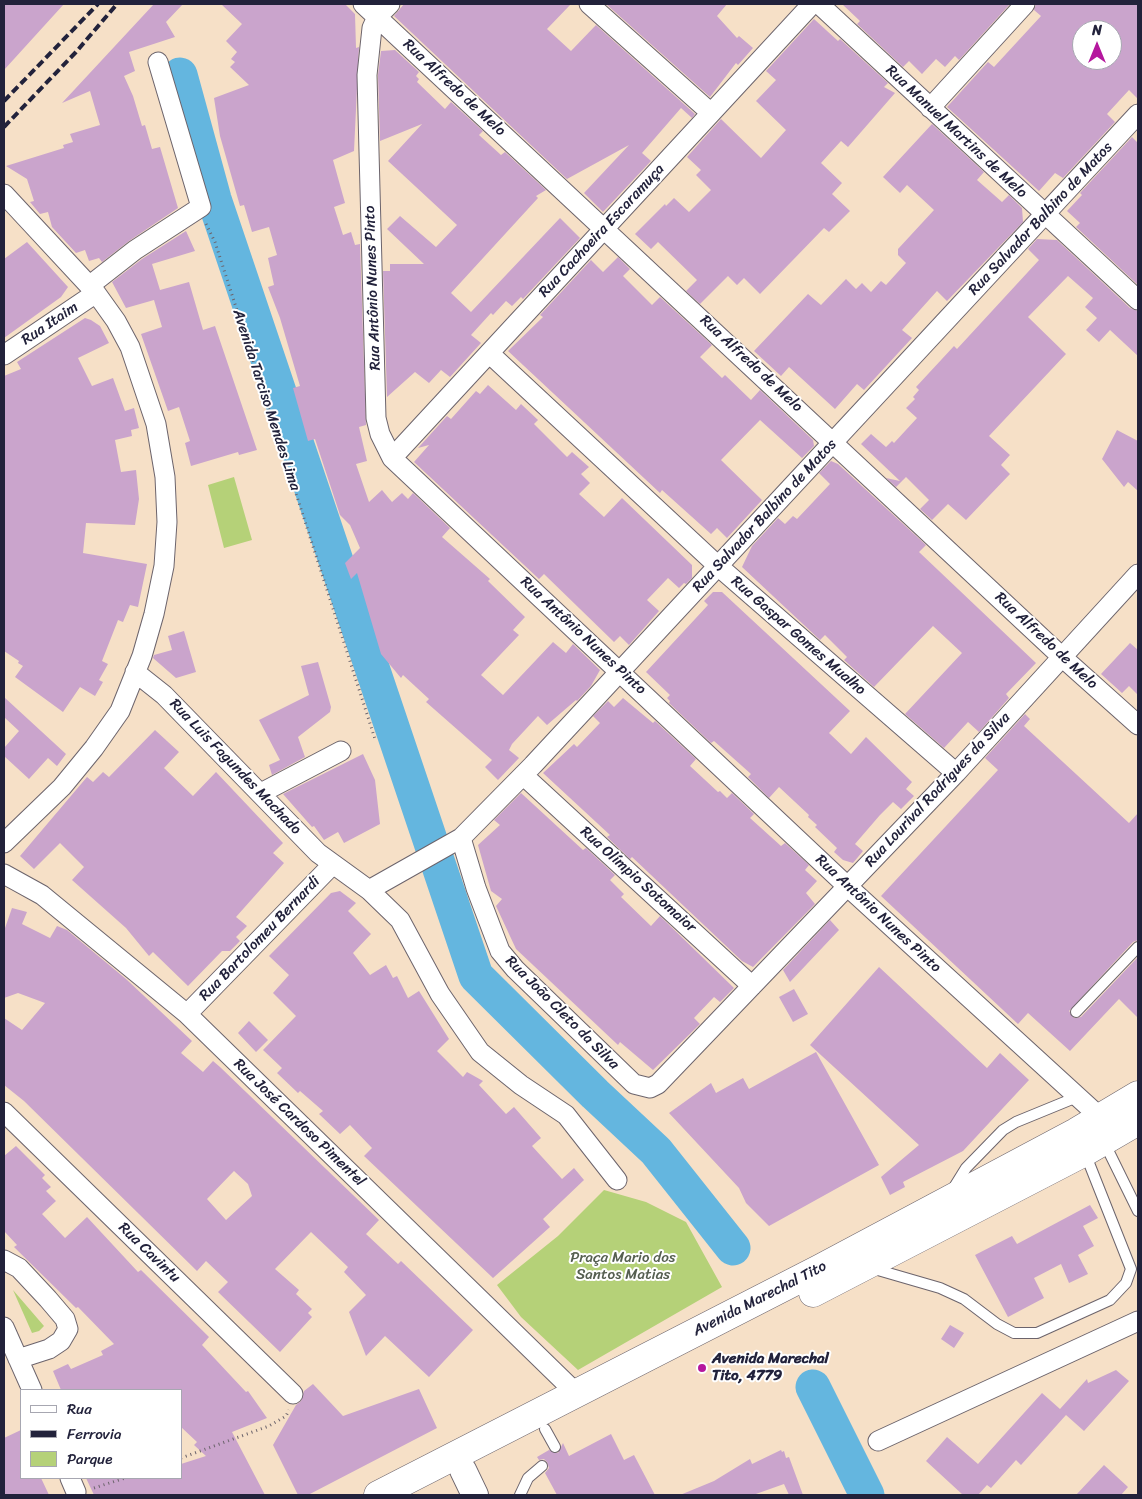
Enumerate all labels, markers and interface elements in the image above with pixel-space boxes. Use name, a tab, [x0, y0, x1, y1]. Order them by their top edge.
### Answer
text: N	[1092, 18, 1102, 43]
north arrow	[1072, 20, 1122, 70]
street label: Rua Alfredo de Melo	[399, 36, 509, 140]
street label: Rua Manuel Martins de Melo	[882, 62, 1030, 202]
street label: Rua Salvador Balbino de Matos	[965, 139, 1117, 299]
street label: Rua Cachoeira Escaramuça	[535, 161, 669, 301]
street label: Rua Antônio Nunes Pinto	[361, 205, 385, 371]
street label: Rua Itaim	[18, 299, 82, 349]
street label: Avenida Tarciso Mendes Lima	[228, 307, 304, 493]
street label: Rua Alfredo de Melo	[696, 312, 806, 416]
street label: Rua Salvador Balbino de Matos	[689, 436, 841, 596]
street label: Rua Antônio Nunes Pinto	[517, 573, 649, 699]
street label: Rua Gaspar Gomes Mualho	[727, 573, 869, 699]
street label: Rua Alfredo de Melo	[991, 589, 1101, 693]
street label: Rua Luis Fagundes Machado	[165, 695, 305, 839]
street label: Rua Lourival Rodrigues da Silva	[862, 709, 1014, 871]
street label: Rua Olímpio Sotomaior	[576, 823, 700, 937]
street label: Rua Antônio Nunes Pinto	[812, 851, 944, 977]
street label: Rua Bartolomeu Bernardi	[196, 873, 324, 1005]
street label: Rua João Cleto da Silva	[501, 952, 623, 1074]
street label: Rua José Cardoso Pimentel	[229, 1055, 369, 1191]
street label: Rua Cavintu	[114, 1219, 184, 1287]
park label: Praça Mario dos Santos Matias	[570, 1249, 676, 1284]
street label: Avenida Marechal Tito	[690, 1258, 830, 1340]
place label: Avenida Marechal Tito, 4779	[712, 1350, 829, 1385]
marker: Avenida Marechal Tito, 4779	[696, 1362, 708, 1374]
legend	[20, 1389, 182, 1479]
text: Rua	[67, 1396, 92, 1422]
text: Ferrovia	[67, 1421, 121, 1447]
text: Parque	[67, 1446, 112, 1472]

